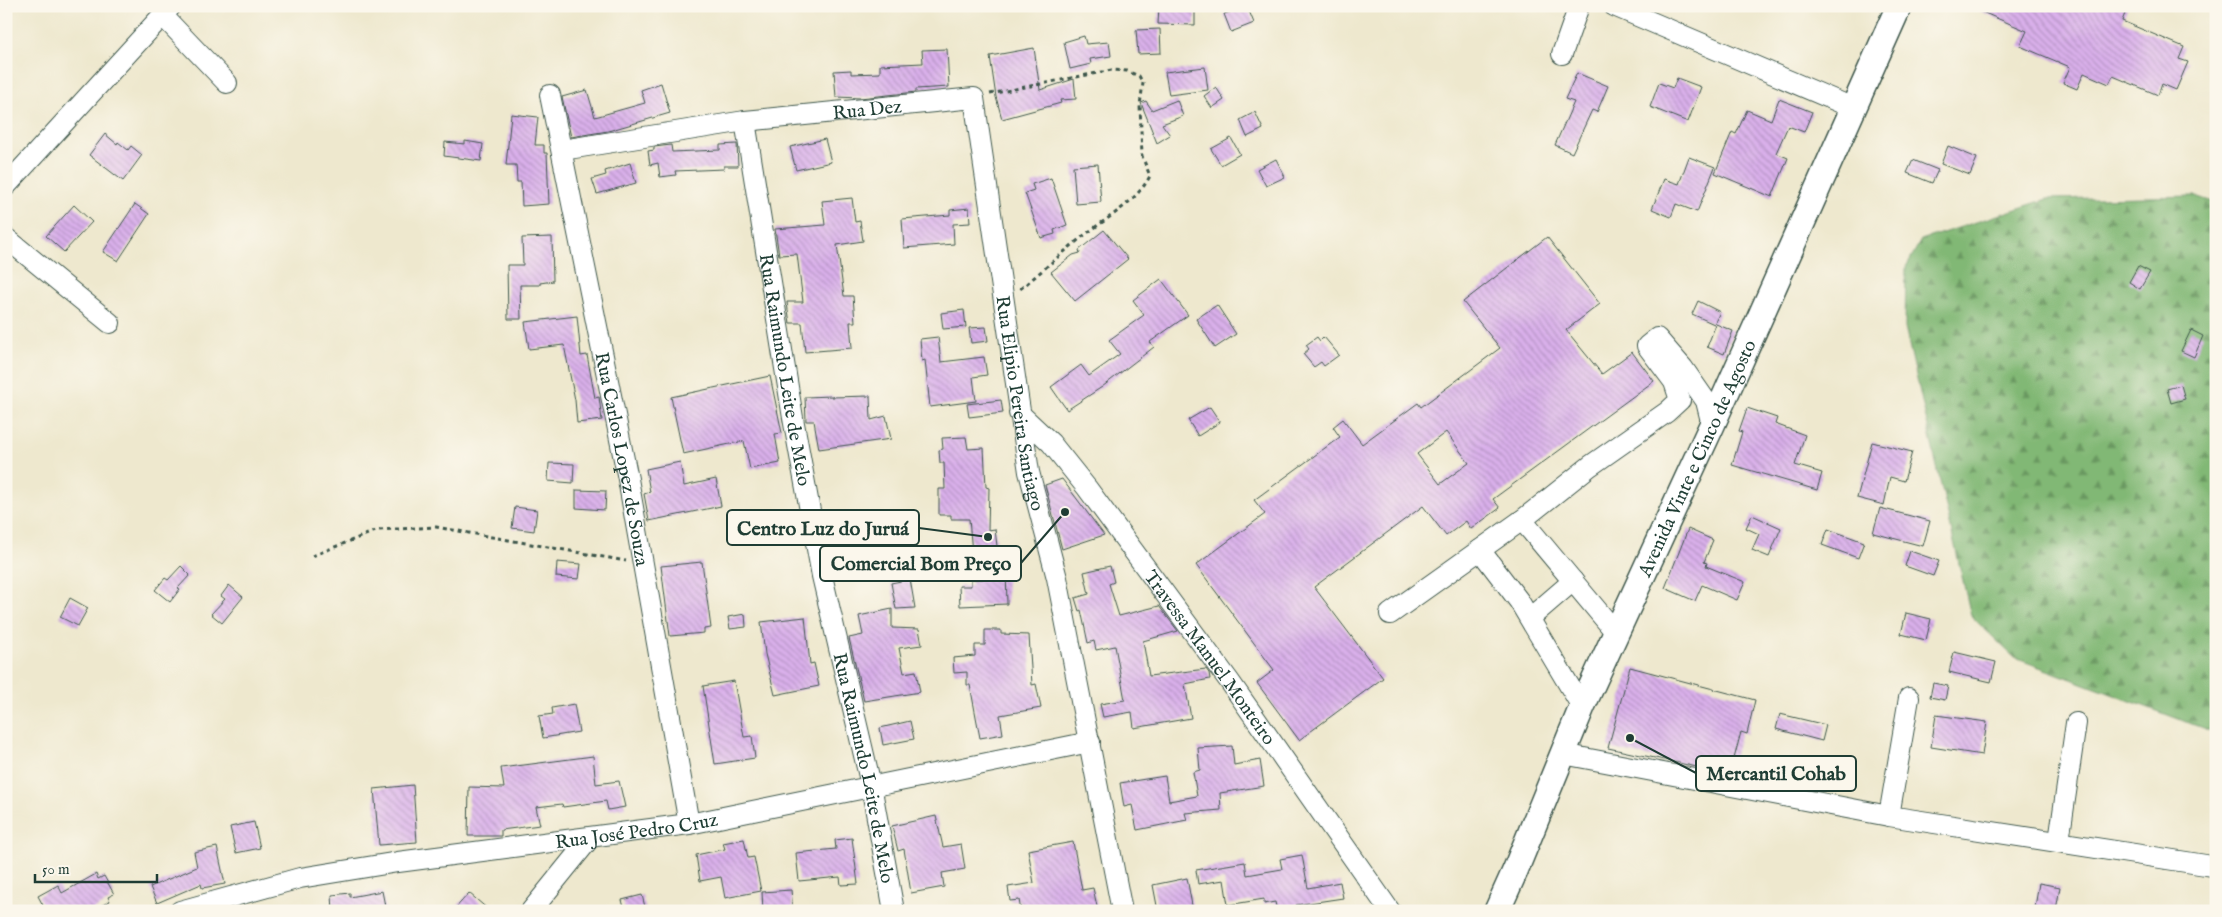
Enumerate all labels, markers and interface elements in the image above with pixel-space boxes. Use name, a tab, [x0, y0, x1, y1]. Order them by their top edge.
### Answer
street label: Rua Dez	[832, 95, 903, 126]
street label: Rua Raimundo Leite de Melo	[753, 252, 815, 488]
street label: Rua Elipio Pereira Santiago	[989, 294, 1049, 514]
street label: Avenida Vinte e Cinco de Agosto	[1633, 336, 1762, 582]
street label: Rua Carlos Lopez de Souza	[588, 350, 653, 569]
callout: Centro Luz do Juruá	[727, 510, 919, 545]
text: Centro Luz do Juruá	[737, 517, 909, 542]
callout: Comercial Bom Preço	[820, 546, 1021, 581]
text: Comercial Bom Preço	[831, 552, 1012, 577]
street label: Travessa Manuel Monteiro	[1138, 566, 1280, 750]
street label: Rua Raimundo Leite de Melo	[826, 651, 899, 885]
callout: Mercantil Cohab	[1696, 756, 1856, 791]
text: Mercantil Cohab	[1706, 762, 1846, 787]
street label: Rua José Pedro Cruz	[554, 808, 720, 855]
scale bar	[35, 852, 158, 884]
text: 50 m	[42, 860, 70, 879]

